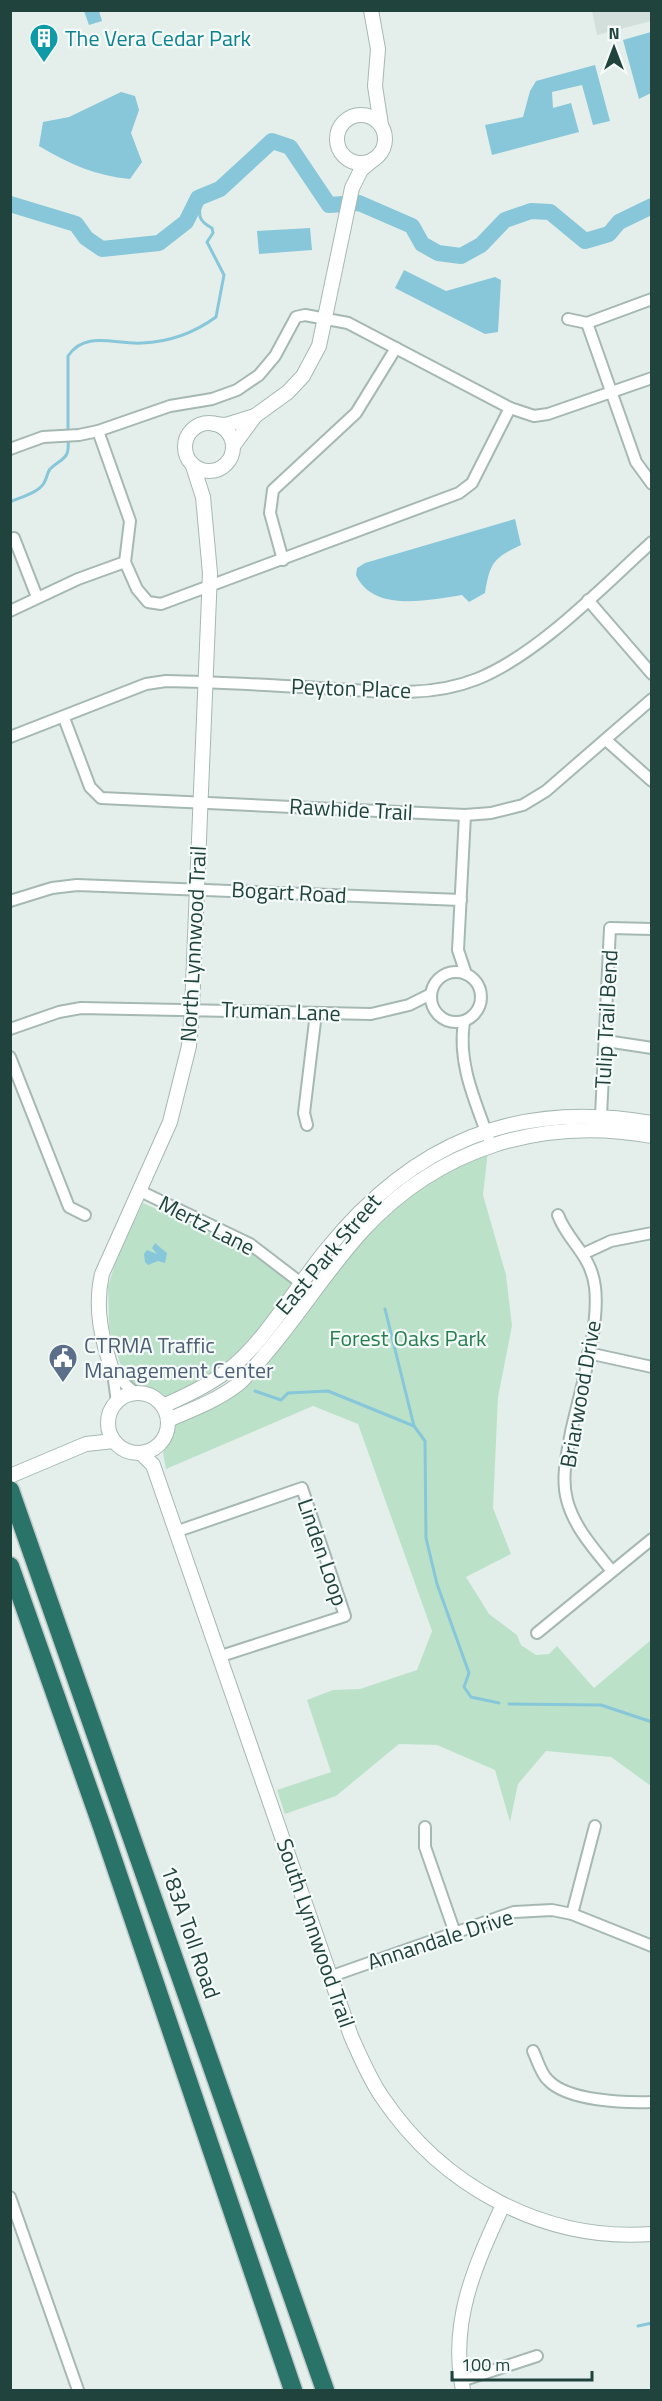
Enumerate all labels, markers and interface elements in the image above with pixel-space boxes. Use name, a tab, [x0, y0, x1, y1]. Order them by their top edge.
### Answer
north arrow	[584, 18, 644, 78]
place label: The Vera Cedar Park	[65, 21, 252, 55]
text: N	[608, 21, 620, 45]
building icon: The Vera Cedar Park	[28, 22, 60, 64]
street label: Peyton Place	[290, 669, 412, 707]
street label: Rawhide Trail	[288, 789, 414, 829]
street label: North Lynnwood Trail	[171, 845, 215, 1043]
street label: Bogart Road	[231, 872, 347, 912]
street label: Tulip Trail Bend	[585, 949, 627, 1089]
street label: Truman Lane	[221, 992, 341, 1030]
street label: Mertz Lane	[153, 1186, 261, 1264]
street label: East Park Street	[267, 1186, 389, 1322]
street label: Briarwood Drive	[550, 1318, 610, 1470]
park label: Forest Oaks Park	[329, 1321, 487, 1355]
place label: CTRMA Traffic Management Center	[84, 1328, 274, 1387]
public building icon: CTRMA Traffic Management Center	[47, 1342, 79, 1384]
street label: Linden Loop	[289, 1494, 357, 1610]
street label: South Lynnwood Trail	[268, 1834, 364, 2032]
street label: 183A Toll Road	[152, 1861, 230, 2003]
street label: Annandale Drive	[363, 1899, 517, 1979]
scale bar	[452, 2344, 592, 2382]
text: 100 m	[461, 2351, 510, 2378]

